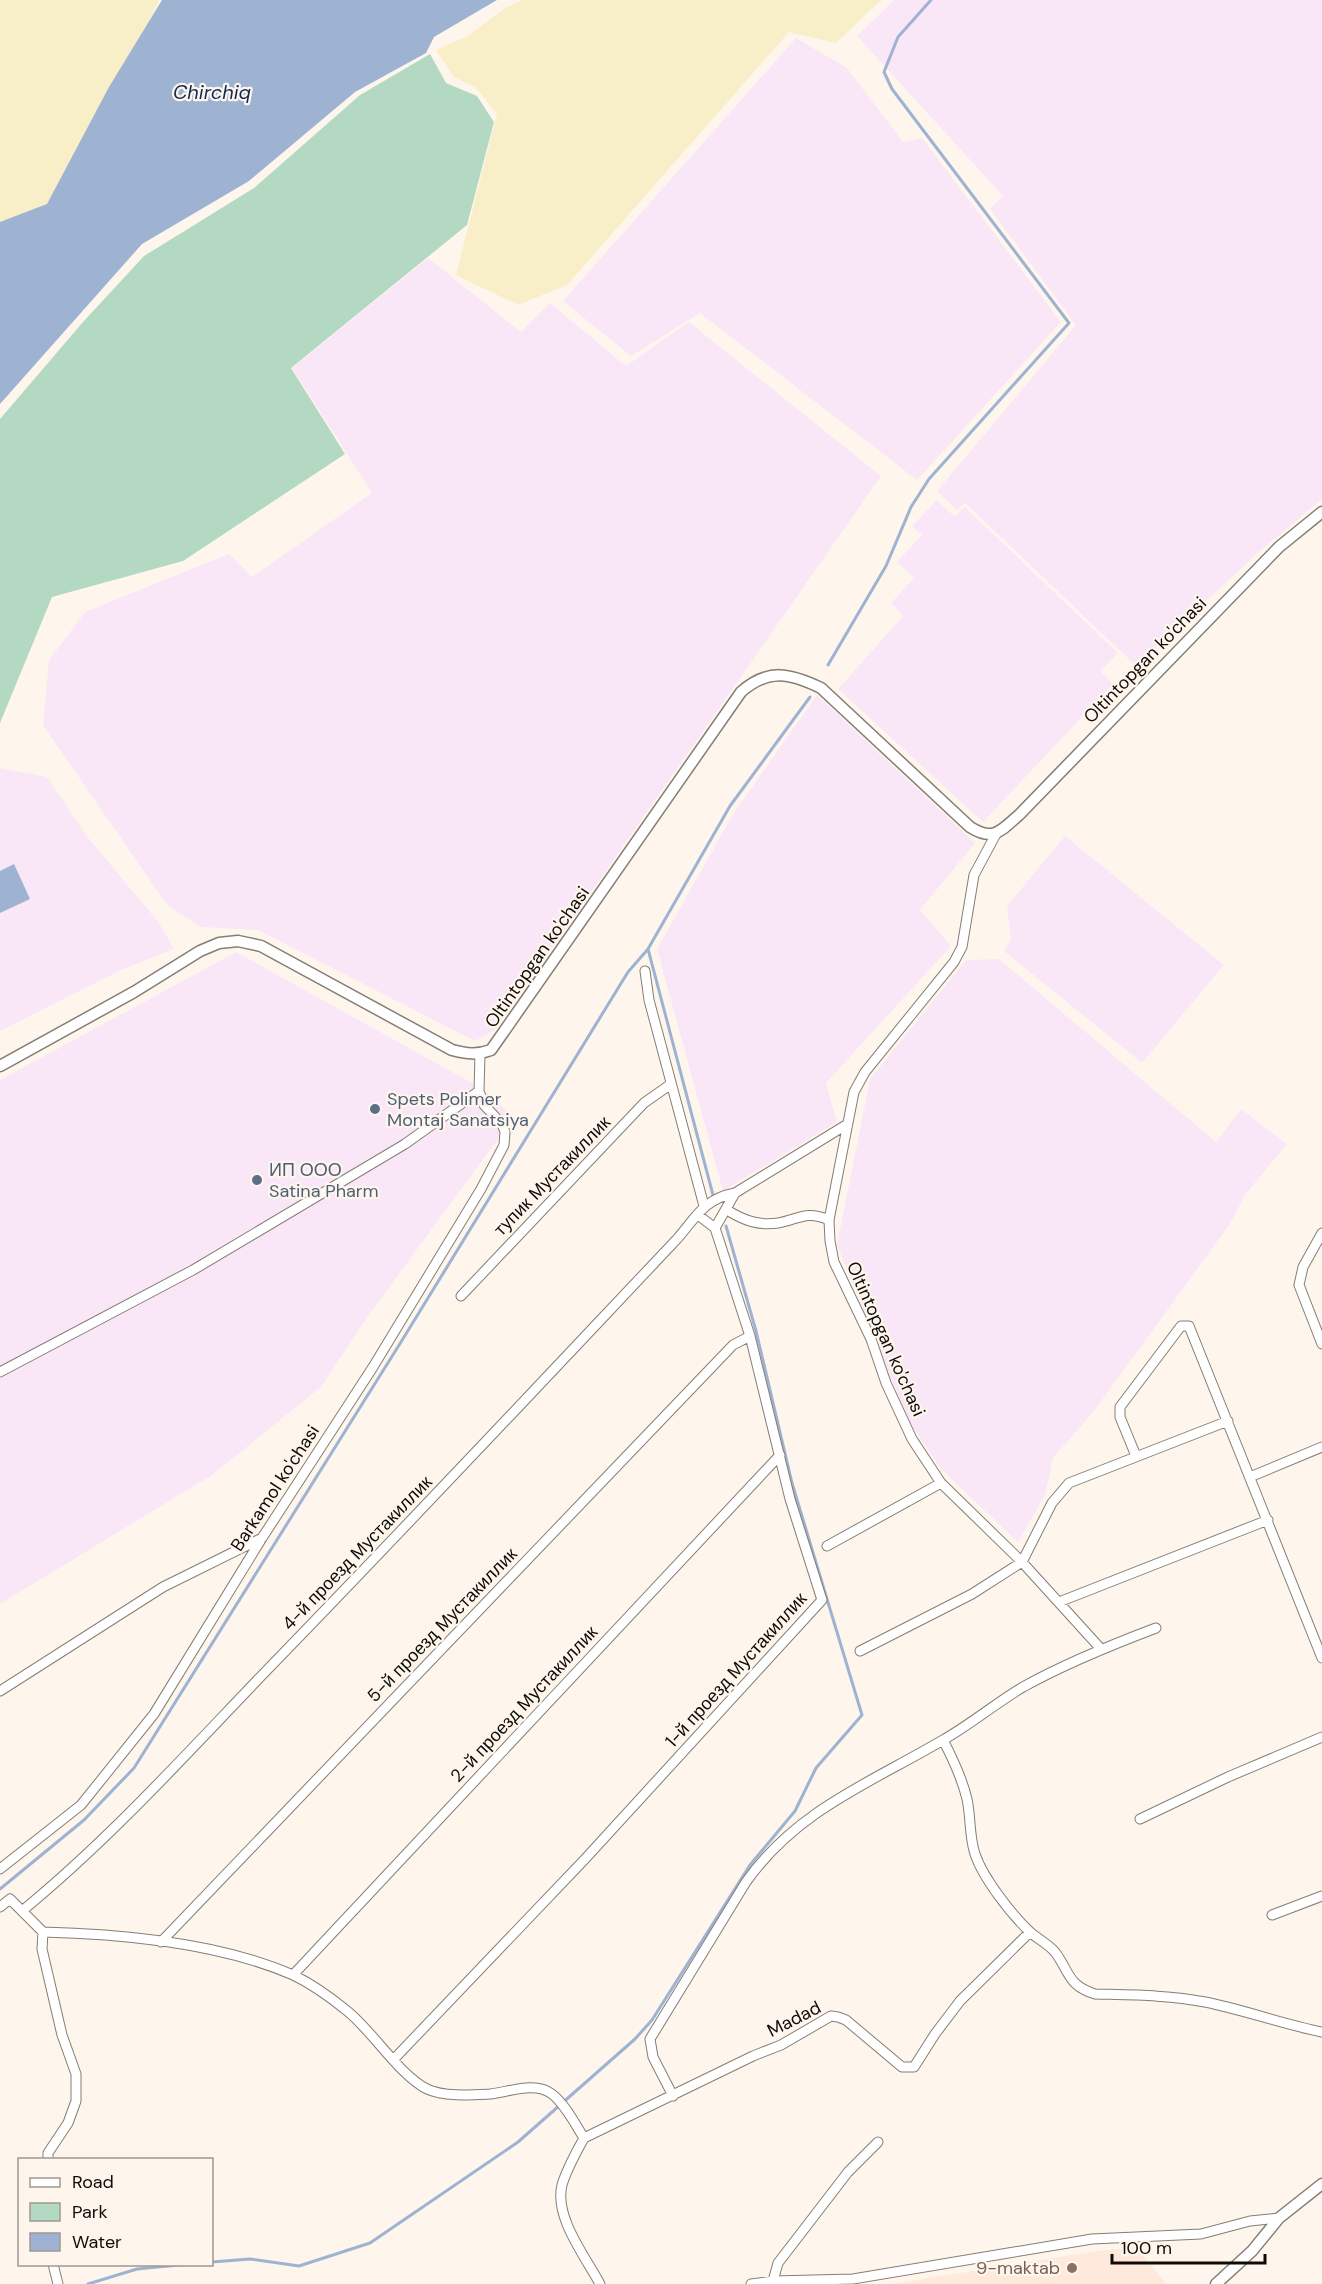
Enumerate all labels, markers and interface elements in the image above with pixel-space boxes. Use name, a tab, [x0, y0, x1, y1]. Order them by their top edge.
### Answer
water label: Chirchiq	[173, 79, 251, 105]
street label: Oltintopgan ko'chasi	[1078, 592, 1212, 728]
street label: Oltintopgan ko'chasi	[479, 882, 595, 1032]
place label: Spets Polimer Montaj Sanatsiya	[387, 1087, 529, 1132]
marker: Spets Polimer Montaj Sanatsiya	[368, 1102, 382, 1116]
street label: тупик Мустакиллик	[489, 1111, 616, 1241]
place label: ИП ООО Satina Pharm	[269, 1158, 379, 1203]
marker: ИП ООО Satina Pharm	[250, 1173, 264, 1187]
street label: Oltintopgan ko'chasi	[841, 1258, 931, 1420]
street label: Barkamol ko'chasi	[225, 1420, 325, 1556]
street label: 4-й проезд Мустакиллик	[277, 1471, 437, 1635]
street label: 5-й проезд Мустакиллик	[362, 1542, 522, 1707]
street label: 1-й проезд Мустакиллик	[660, 1587, 812, 1753]
street label: 2-й проезд Мустакиллик	[445, 1621, 603, 1787]
street label: Madad	[763, 1995, 825, 2043]
legend	[18, 2158, 213, 2266]
text: Road	[72, 2170, 114, 2194]
text: Park	[72, 2200, 108, 2224]
scale bar	[1112, 2227, 1265, 2265]
text: Water	[72, 2230, 122, 2254]
text: 100 m	[1121, 2236, 1172, 2260]
place label: 9-maktab	[976, 2256, 1060, 2280]
marker: 9-maktab	[1065, 2261, 1079, 2275]

